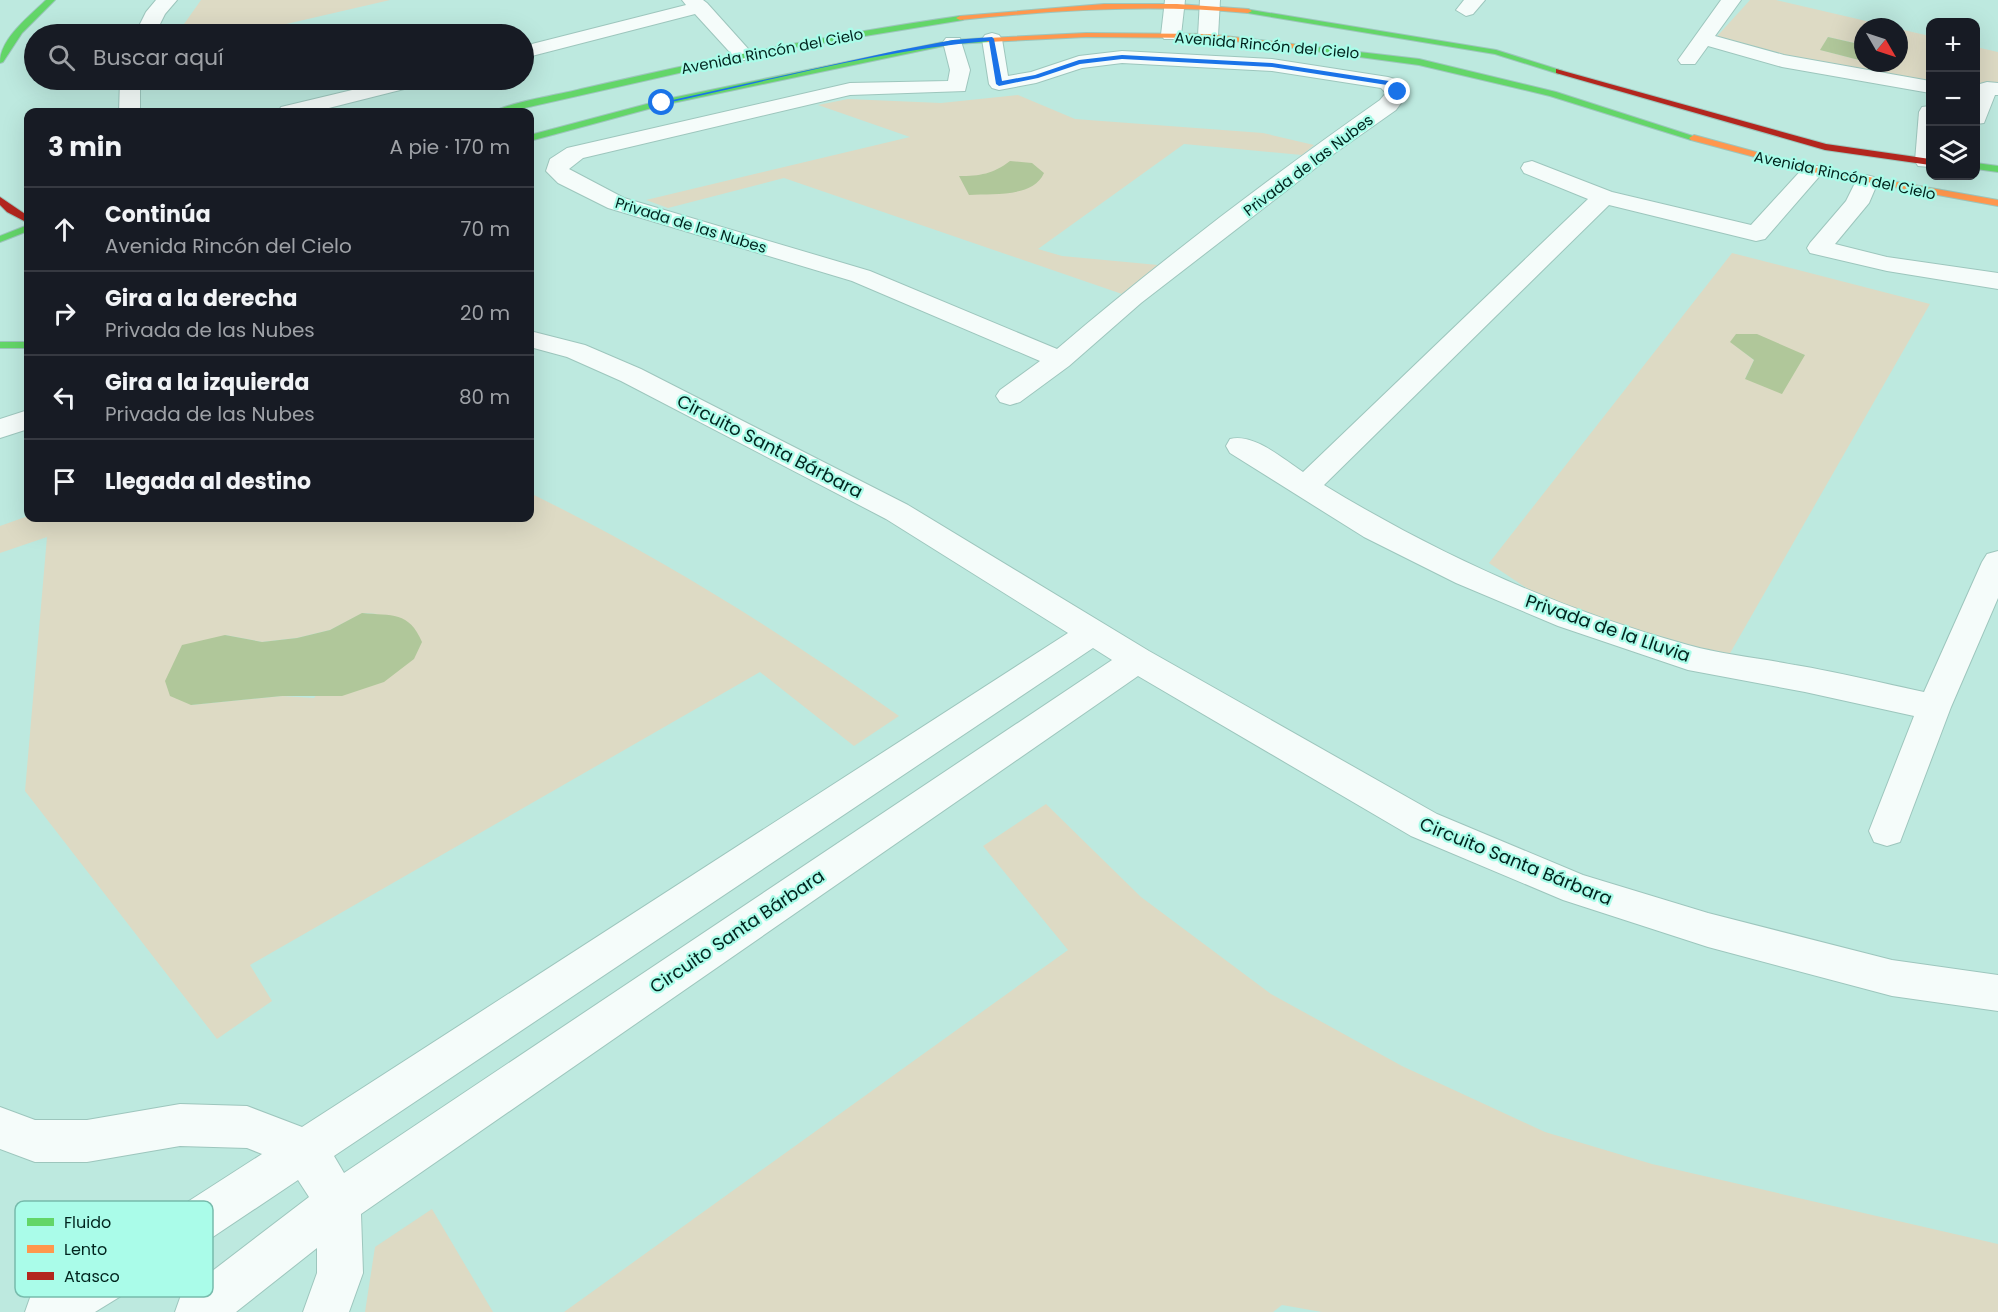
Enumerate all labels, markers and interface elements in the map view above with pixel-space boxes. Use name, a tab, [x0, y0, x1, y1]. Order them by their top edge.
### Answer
north arrow	[1854, 18, 1908, 72]
map controls	[1926, 18, 1980, 180]
button: +	[1926, 18, 1980, 72]
street label: Avenida Rincón del Cielo	[679, 23, 865, 79]
search box	[24, 24, 534, 90]
street label: Avenida Rincón del Cielo	[1174, 26, 1360, 64]
icon: search	[45, 41, 78, 74]
text: Buscar aquí	[93, 42, 224, 73]
button: −	[1926, 72, 1980, 126]
route end	[1384, 78, 1410, 104]
route start	[648, 89, 674, 115]
street label: Privada de las Nubes	[1239, 109, 1377, 221]
button: layers	[1926, 126, 1980, 180]
text: 3 min	[48, 129, 122, 165]
text: A pie · 170 m	[390, 133, 510, 161]
street label: Avenida Rincón del Cielo	[1752, 145, 1938, 205]
street label: Privada de las Nubes	[613, 192, 769, 258]
text: Continúa	[105, 199, 211, 230]
icon: ahead	[48, 213, 81, 246]
text: 70 m	[461, 215, 510, 243]
text: Avenida Rincón del Cielo	[105, 232, 352, 260]
text: Gira a la derecha	[105, 283, 298, 314]
icon: right	[48, 297, 81, 330]
text: 20 m	[460, 299, 510, 327]
text: Privada de las Nubes	[105, 316, 315, 344]
text: Gira a la izquierda	[105, 367, 309, 398]
icon: left	[48, 381, 81, 414]
text: 80 m	[459, 383, 510, 411]
street label: Circuito Santa Bárbara	[673, 388, 867, 504]
text: Privada de las Nubes	[105, 400, 315, 428]
icon: arrive	[48, 465, 81, 498]
text: Llegada al destino	[105, 466, 311, 497]
street label: Privada de la Lluvia	[1522, 588, 1694, 668]
street label: Circuito Santa Bárbara	[1416, 811, 1616, 911]
street label: Circuito Santa Bárbara	[645, 863, 829, 999]
legend	[15, 1201, 213, 1297]
text: Fluido	[64, 1211, 111, 1234]
text: Lento	[64, 1238, 107, 1261]
text: Atasco	[64, 1265, 120, 1288]

